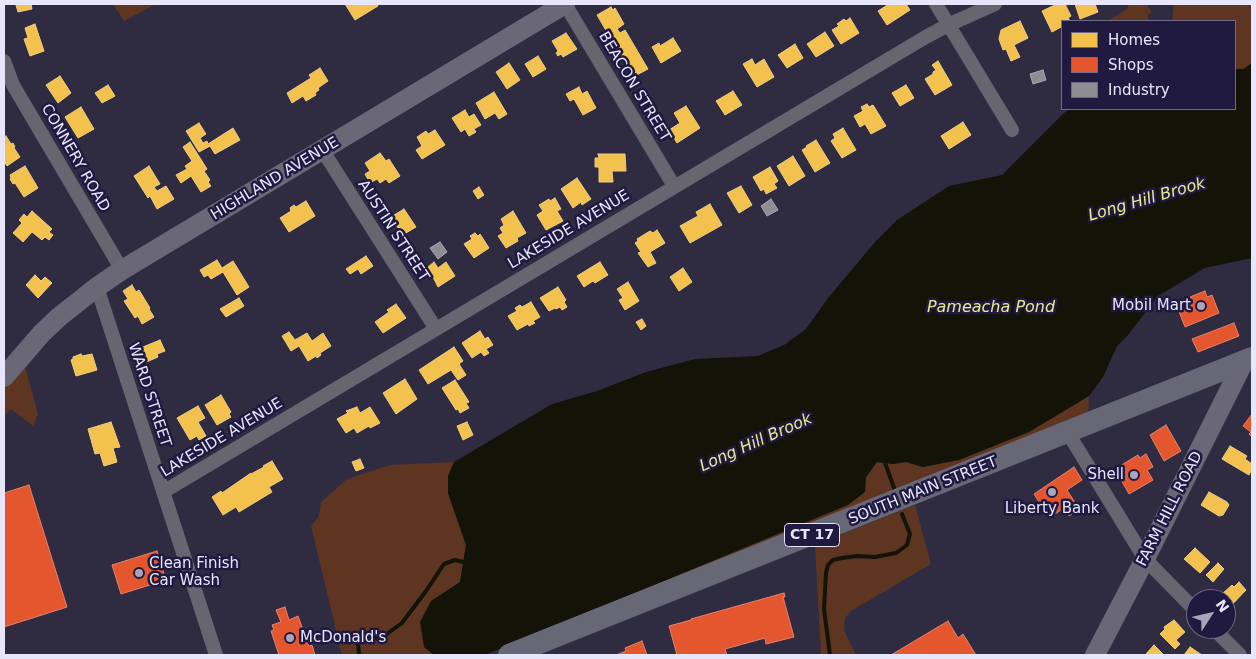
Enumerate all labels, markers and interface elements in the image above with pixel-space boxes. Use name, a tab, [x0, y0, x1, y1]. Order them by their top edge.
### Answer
legend	[1061, 20, 1236, 110]
street label: BEACON STREET	[594, 29, 674, 145]
text: Homes	[1108, 31, 1160, 49]
text: Shops	[1108, 56, 1154, 74]
text: Industry	[1108, 81, 1170, 99]
street label: CONNERY ROAD	[37, 101, 113, 215]
street label: HIGHLAND AVENUE	[208, 134, 342, 224]
water label: Long Hill Brook	[1086, 174, 1208, 226]
street label: AUSTIN STREET	[353, 177, 433, 285]
street label: LAKESIDE AVENUE	[505, 187, 633, 273]
place label: Mobil Mart	[1112, 297, 1191, 315]
water label: Pameacha Pond	[927, 298, 1055, 318]
marker: Mobil Mart	[1195, 300, 1207, 312]
street label: WARD STREET	[124, 341, 174, 449]
street label: LAKESIDE AVENUE	[158, 395, 286, 481]
water label: Long Hill Brook	[697, 410, 815, 476]
street label: FARM HILL ROAD	[1133, 449, 1207, 569]
street label: SOUTH MAIN STREET	[846, 453, 1000, 529]
place label: Shell	[1087, 466, 1124, 484]
marker: Shell	[1128, 469, 1140, 481]
marker: Liberty Bank	[1046, 486, 1058, 498]
place label: Liberty Bank	[1005, 500, 1099, 518]
road number: CT 17	[784, 524, 840, 546]
place label: Clean Finish Car Wash	[149, 555, 239, 590]
marker: Clean Finish Car Wash	[133, 567, 145, 579]
north arrow	[1186, 589, 1236, 639]
text: N	[1213, 597, 1232, 615]
place label: McDonald's	[300, 629, 386, 647]
marker: McDonald's	[284, 632, 296, 644]

